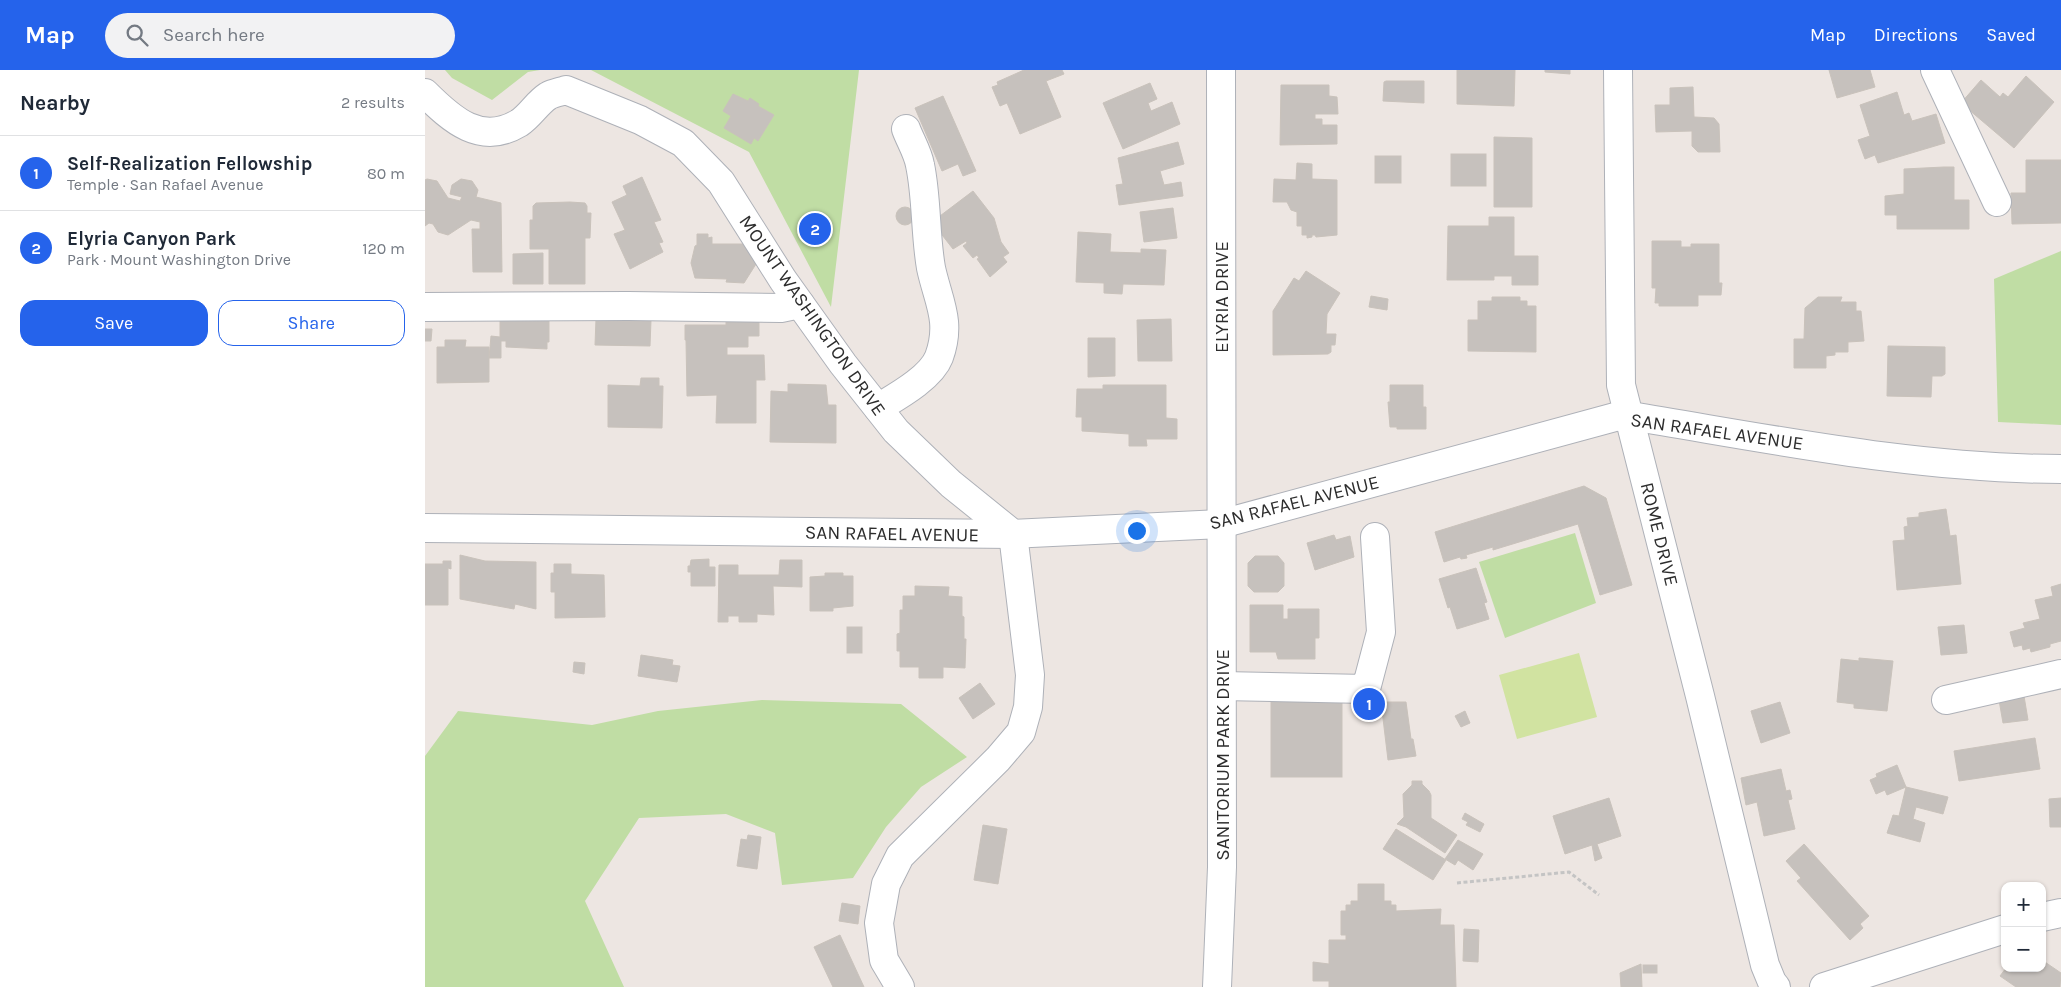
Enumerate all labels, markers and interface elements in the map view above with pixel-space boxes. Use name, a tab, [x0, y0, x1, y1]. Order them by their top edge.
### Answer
search box	[105, 13, 455, 58]
text: Map	[25, 21, 75, 49]
icon: search	[123, 21, 151, 49]
text: Search here	[163, 24, 265, 46]
text: Map	[1810, 24, 1846, 46]
text: Directions	[1874, 24, 1958, 46]
text: Saved	[1986, 24, 2036, 46]
text: Nearby	[20, 91, 90, 115]
text: 2 results	[341, 93, 405, 112]
text: Self-Realization Fellowship	[67, 153, 312, 175]
text: 1	[33, 164, 39, 183]
text: 80 m	[367, 164, 405, 183]
text: Temple · San Rafael Avenue	[67, 175, 263, 194]
pin: 2	[799, 210, 831, 248]
street label: MOUNT WASHINGTON DRIVE	[734, 211, 890, 420]
text: Elyria Canyon Park	[67, 228, 236, 250]
text: 2	[31, 239, 41, 258]
text: 120 m	[362, 239, 405, 258]
street label: ELYRIA DRIVE	[1211, 241, 1233, 353]
text: Park · Mount Washington Drive	[67, 250, 291, 269]
button: Save	[20, 300, 208, 346]
button: Share	[218, 300, 405, 346]
street label: SAN RAFAEL AVENUE	[1629, 409, 1805, 455]
street label: SAN RAFAEL AVENUE	[1207, 471, 1381, 535]
street label: ROME DRIVE	[1636, 480, 1683, 588]
your location	[1124, 518, 1150, 544]
street label: SAN RAFAEL AVENUE	[805, 521, 979, 547]
street label: SANITORIUM PARK DRIVE	[1212, 649, 1234, 861]
pin: 1	[1353, 685, 1385, 723]
map controls	[2001, 882, 2046, 972]
button: +	[2001, 882, 2046, 927]
button: −	[2001, 927, 2046, 972]

